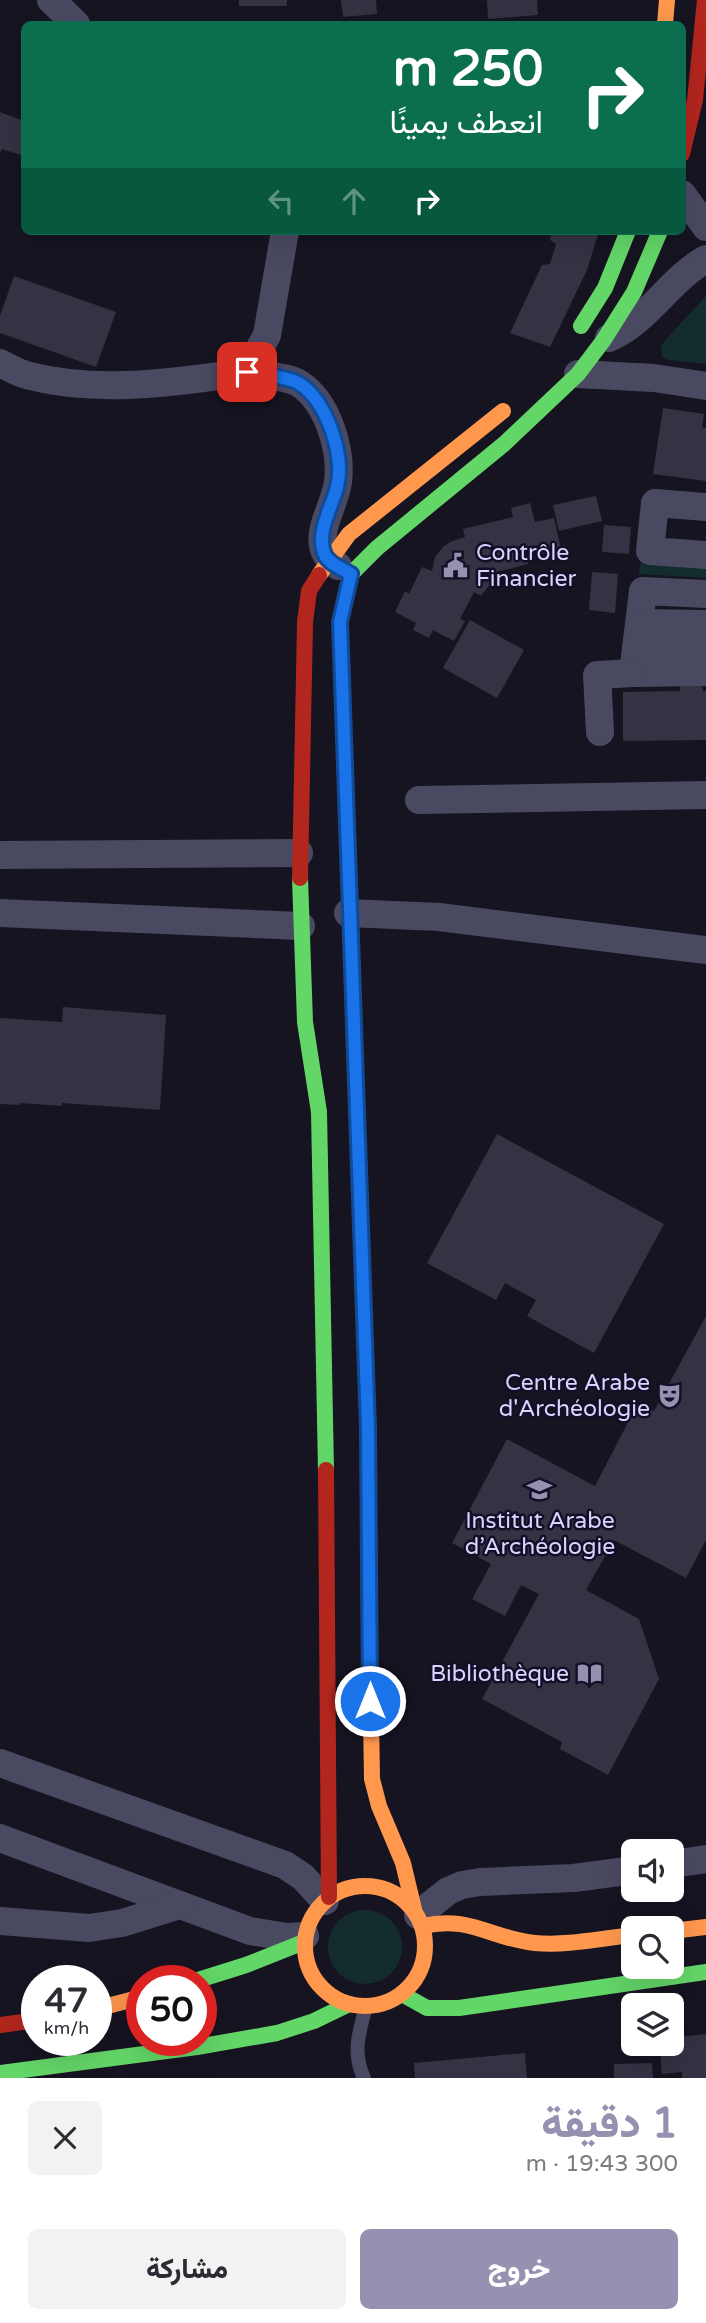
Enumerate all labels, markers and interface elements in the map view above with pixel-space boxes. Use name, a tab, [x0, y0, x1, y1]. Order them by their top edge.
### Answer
text: 250 m	[393, 40, 543, 99]
icon: right	[567, 49, 658, 140]
text: انعطف يمينًا	[389, 104, 543, 142]
icon: left	[262, 182, 300, 220]
icon: ahead	[335, 182, 373, 220]
icon: right	[408, 182, 446, 220]
pin	[217, 342, 277, 402]
icon: arrive	[228, 353, 266, 391]
place label: Contrôle Financier	[476, 539, 576, 593]
public building icon: Contrôle Financier	[442, 551, 470, 579]
place label: Centre Arabe d'Archéologie	[499, 1369, 650, 1423]
theatre icon: Centre Arabe d'Archéologie	[656, 1381, 684, 1409]
school or university icon: Institut Arabe d’Archéologie	[526, 1476, 554, 1504]
place label: Institut Arabe d’Archéologie	[465, 1507, 615, 1561]
library icon: Bibliothèque	[575, 1659, 603, 1687]
place label: Bibliothèque	[430, 1660, 569, 1688]
position arrow	[333, 1664, 407, 1738]
map controls	[621, 1839, 684, 2056]
button: sound	[621, 1839, 684, 1902]
button: search	[621, 1916, 684, 1979]
speed limit sign: 50	[126, 1965, 217, 2056]
text: 47	[45, 1980, 88, 2022]
button: layers	[621, 1993, 684, 2056]
text: km/h	[44, 2017, 89, 2039]
text: 1 دقيقة	[541, 2098, 678, 2149]
button: close	[28, 2101, 102, 2175]
text: 300 m · 19:43	[526, 2150, 678, 2178]
button: مشاركة	[28, 2229, 346, 2309]
button: خروج	[360, 2229, 678, 2309]

